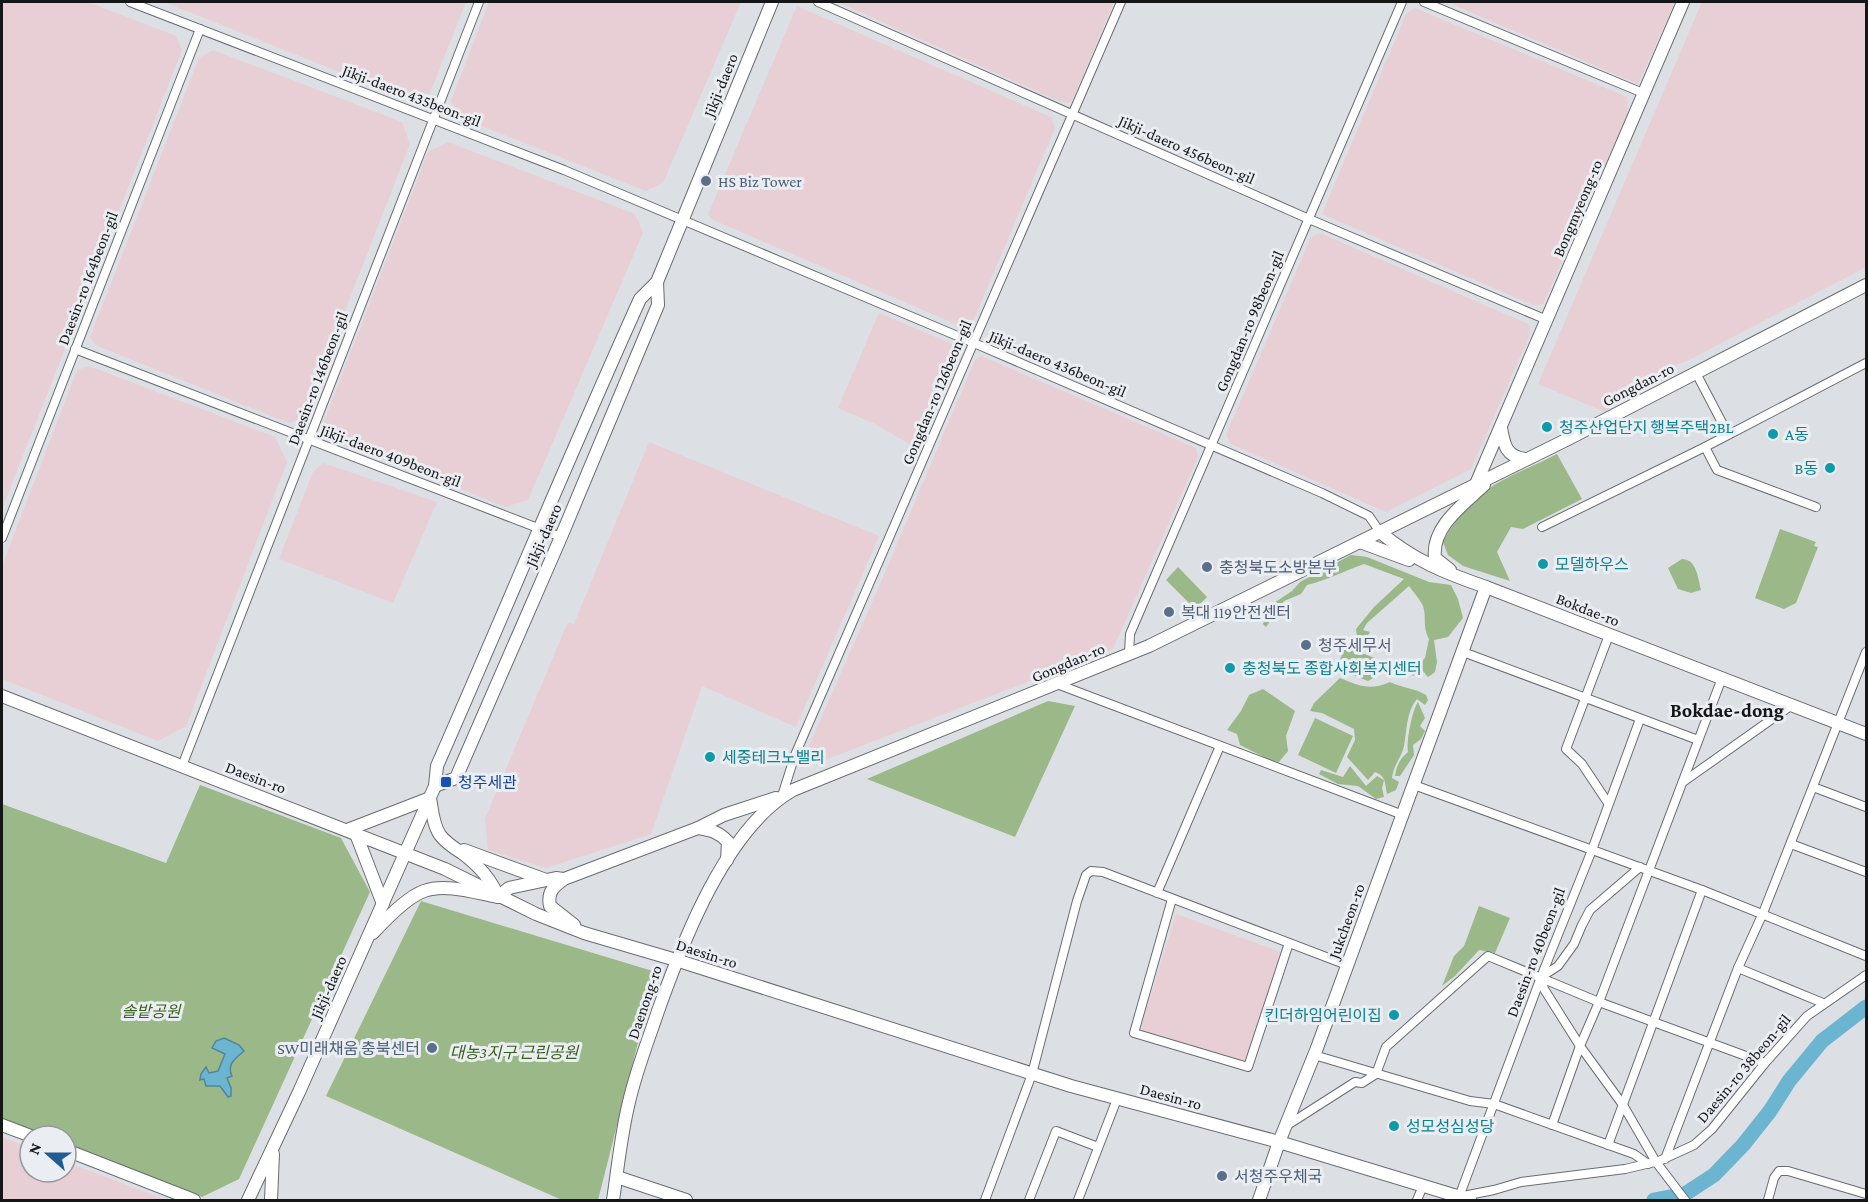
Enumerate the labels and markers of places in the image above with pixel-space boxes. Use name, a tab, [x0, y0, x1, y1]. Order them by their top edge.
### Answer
place label: HS Biz Tower	[718, 173, 802, 190]
marker: HS Biz Tower	[699, 174, 713, 188]
place label: 청주산업단지 행복주택2BL	[1559, 419, 1734, 436]
marker: 청주산업단지 행복주택2BL	[1540, 420, 1554, 434]
place label: A동	[1785, 426, 1809, 443]
marker: A동	[1766, 427, 1780, 441]
place label: B동	[1795, 460, 1818, 477]
marker: B동	[1823, 461, 1837, 475]
place label: 모델하우스	[1555, 556, 1629, 573]
marker: 모델하우스	[1536, 557, 1550, 571]
place label: 충청북도소방본부	[1219, 559, 1337, 576]
marker: 충청북도소방본부	[1200, 560, 1214, 574]
place label: 복대 119안전센터	[1181, 604, 1291, 621]
marker: 복대 119안전센터	[1162, 605, 1176, 619]
place label: 청주세무서	[1318, 637, 1392, 654]
marker: 청주세무서	[1299, 638, 1313, 652]
place label: 충청북도 종합사회복지센터	[1242, 660, 1422, 677]
marker: 충청북도 종합사회복지센터	[1223, 661, 1237, 675]
place label: 세중테크노밸리	[722, 749, 825, 766]
marker: 세중테크노밸리	[703, 750, 717, 764]
place label: 청주세관	[458, 774, 517, 791]
marker: 청주세관	[439, 775, 453, 789]
place label: 킨더하임어린이집	[1264, 1007, 1382, 1024]
marker: 킨더하임어린이집	[1387, 1008, 1401, 1022]
place label: SW미래채움 충북센터	[277, 1040, 420, 1057]
marker: SW미래채움 충북센터	[425, 1041, 439, 1055]
place label: 성모성심성당	[1406, 1118, 1495, 1135]
marker: 성모성심성당	[1387, 1119, 1401, 1133]
place label: 서청주우체국	[1234, 1168, 1322, 1185]
marker: 서청주우체국	[1215, 1169, 1229, 1183]

